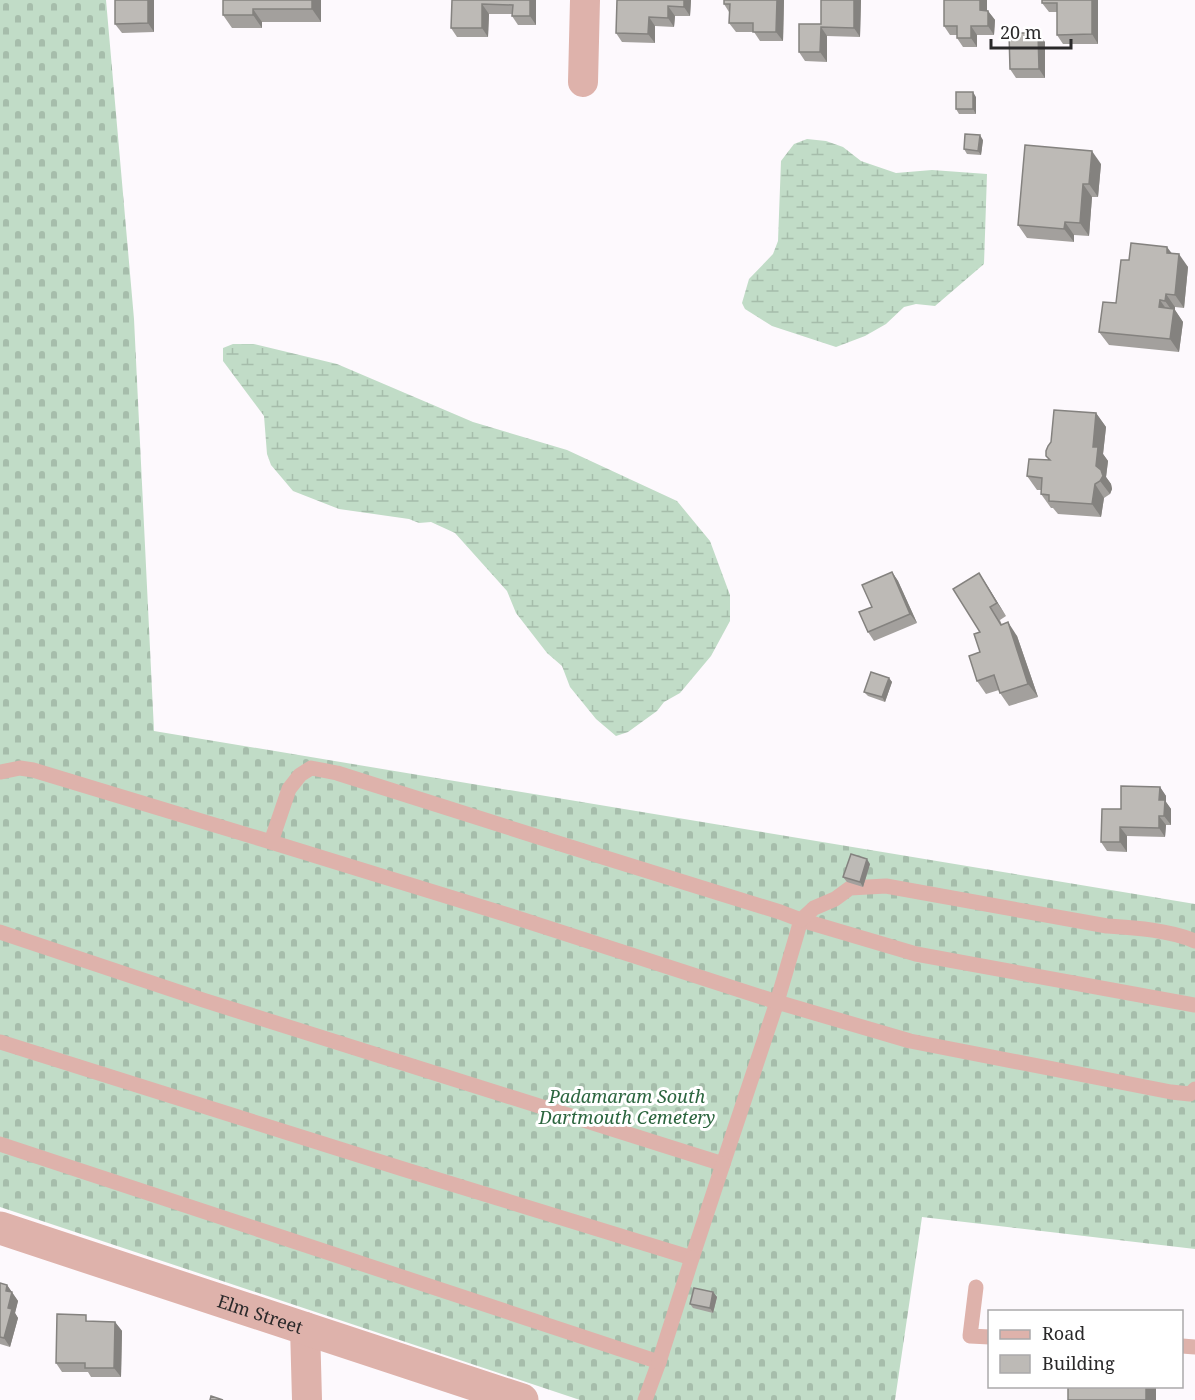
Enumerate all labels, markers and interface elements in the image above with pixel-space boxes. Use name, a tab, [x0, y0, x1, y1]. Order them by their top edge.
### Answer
scale bar	[991, 12, 1070, 50]
text: 20 m	[1000, 20, 1042, 44]
park label: Padamaram South Dartmouth Cemetery	[538, 1084, 715, 1129]
street label: Elm Street	[214, 1288, 306, 1339]
legend	[988, 1310, 1183, 1388]
text: Road	[1042, 1321, 1085, 1345]
text: Building	[1042, 1351, 1115, 1375]

